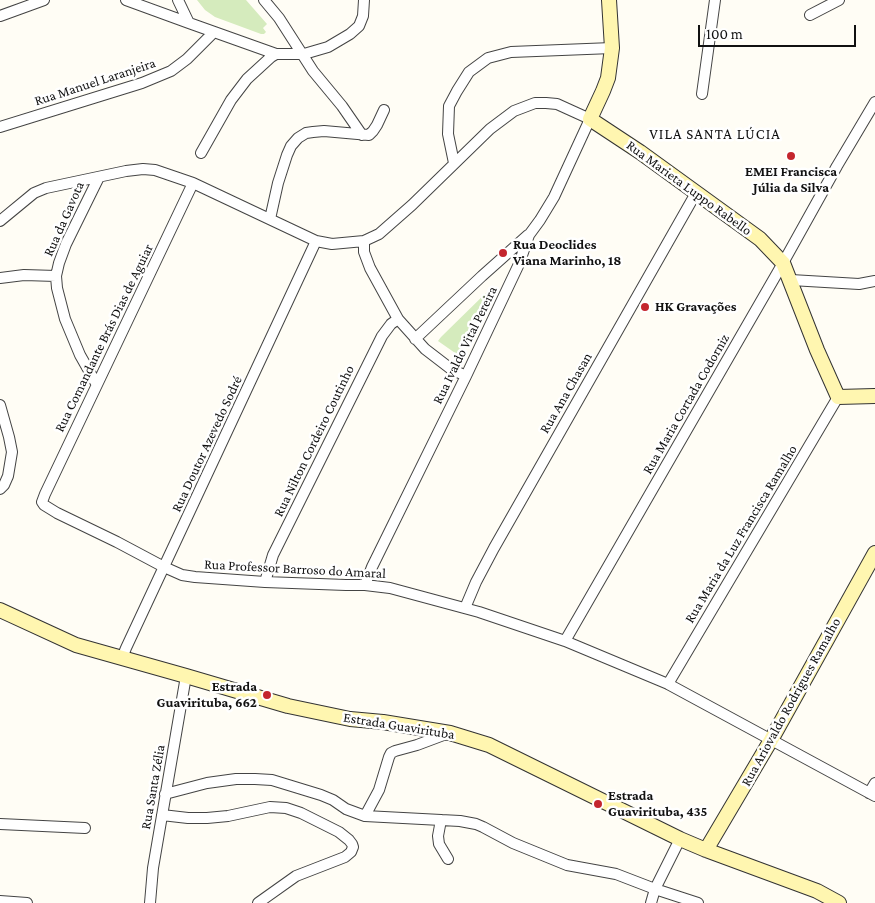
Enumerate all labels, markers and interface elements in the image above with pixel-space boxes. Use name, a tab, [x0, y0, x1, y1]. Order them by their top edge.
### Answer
scale bar	[700, 15, 858, 47]
text: 100 m	[706, 26, 743, 42]
street label: Rua Manuel Laranjeira	[32, 55, 158, 109]
district label: VILA SANTA LÚCIA	[647, 125, 783, 143]
street label: Rua Marieta Luppo Rabello	[623, 137, 755, 239]
marker: EMEI Francisca Júlia da Silva	[785, 150, 797, 162]
place label: EMEI Francisca Júlia da Silva	[745, 164, 837, 196]
street label: Rua da Gavota	[40, 179, 88, 259]
place label: Rua Deoclides Viana Marinho, 18	[513, 237, 621, 270]
street label: Rua Comandante Brás Dias de Aguiar	[51, 241, 157, 435]
marker: Rua Deoclides Viana Marinho, 18	[497, 247, 509, 259]
street label: Rua Ivaldo Vital Pereira	[429, 283, 501, 407]
place label: HK Gravações	[655, 299, 737, 315]
marker: HK Gravações	[639, 301, 651, 313]
street label: Rua Maria Cortada Codorniz	[639, 331, 733, 477]
street label: Rua Ana Chasan	[536, 350, 596, 436]
street label: Rua Nilton Cordeiro Coutinho	[270, 363, 358, 519]
street label: Rua Doutor Azevedo Sodré	[168, 373, 246, 515]
street label: Rua Maria da Luz Francisca Ramalho	[681, 442, 801, 626]
street label: Rua Professor Barroso do Amaral	[204, 556, 386, 582]
street label: Rua Ariovaldo Rodrigues Ramalho	[738, 615, 844, 789]
place label: Estrada Guavirituba, 662	[157, 679, 257, 712]
marker: Estrada Guavirituba, 662	[261, 689, 273, 701]
street label: Estrada Guavirituba	[342, 709, 456, 743]
street label: Rua Santa Zélia	[137, 743, 169, 831]
place label: Estrada Guavirituba, 435	[608, 788, 707, 820]
marker: Estrada Guavirituba, 435	[592, 798, 604, 810]

